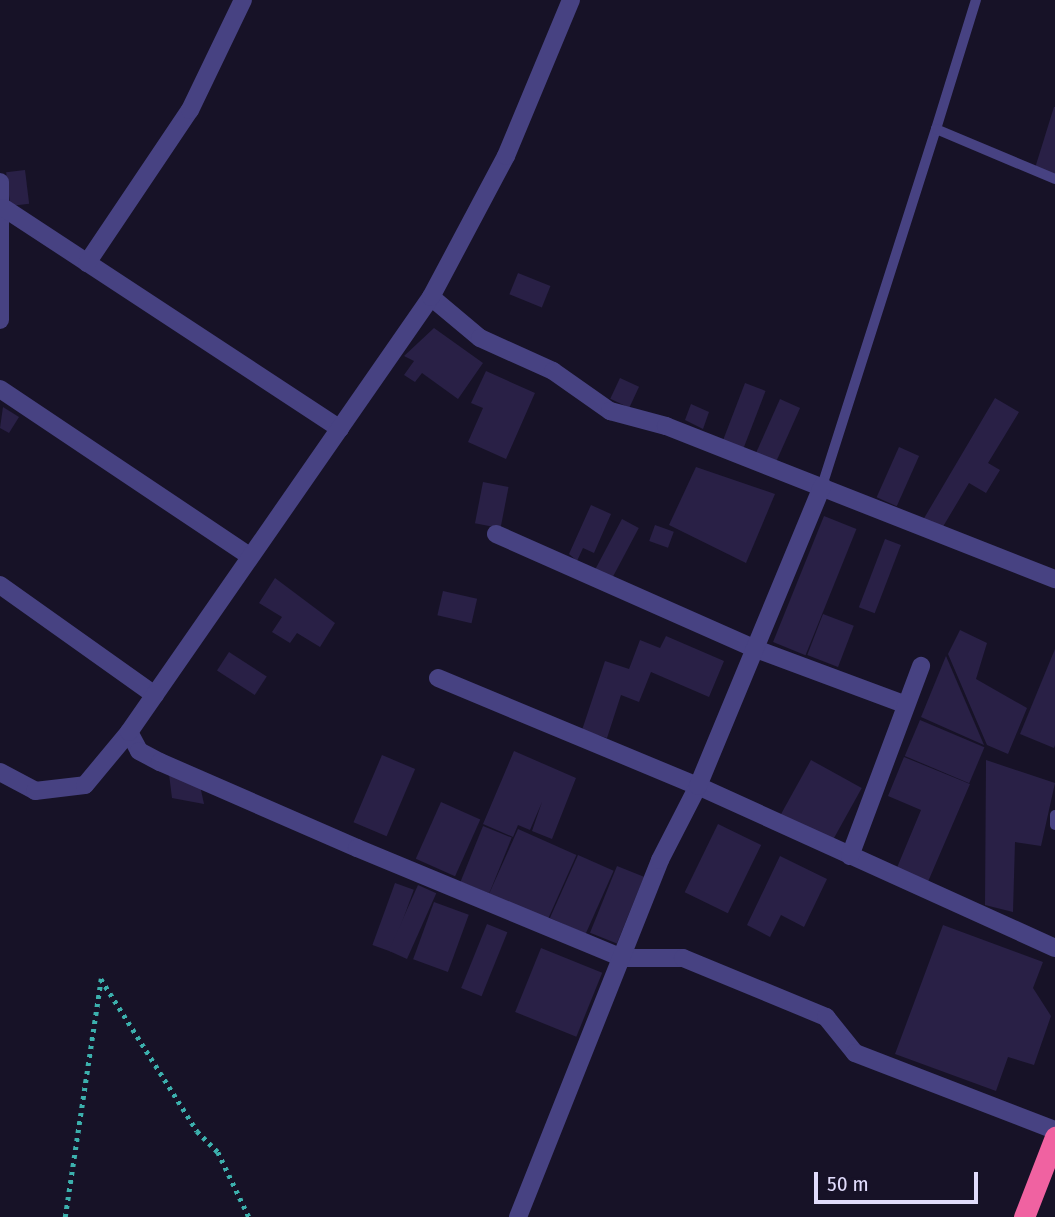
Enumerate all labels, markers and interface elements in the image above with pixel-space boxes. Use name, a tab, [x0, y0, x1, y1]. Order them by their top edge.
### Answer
scale bar	[817, 1158, 982, 1202]
text: 50 m	[827, 1171, 869, 1197]

